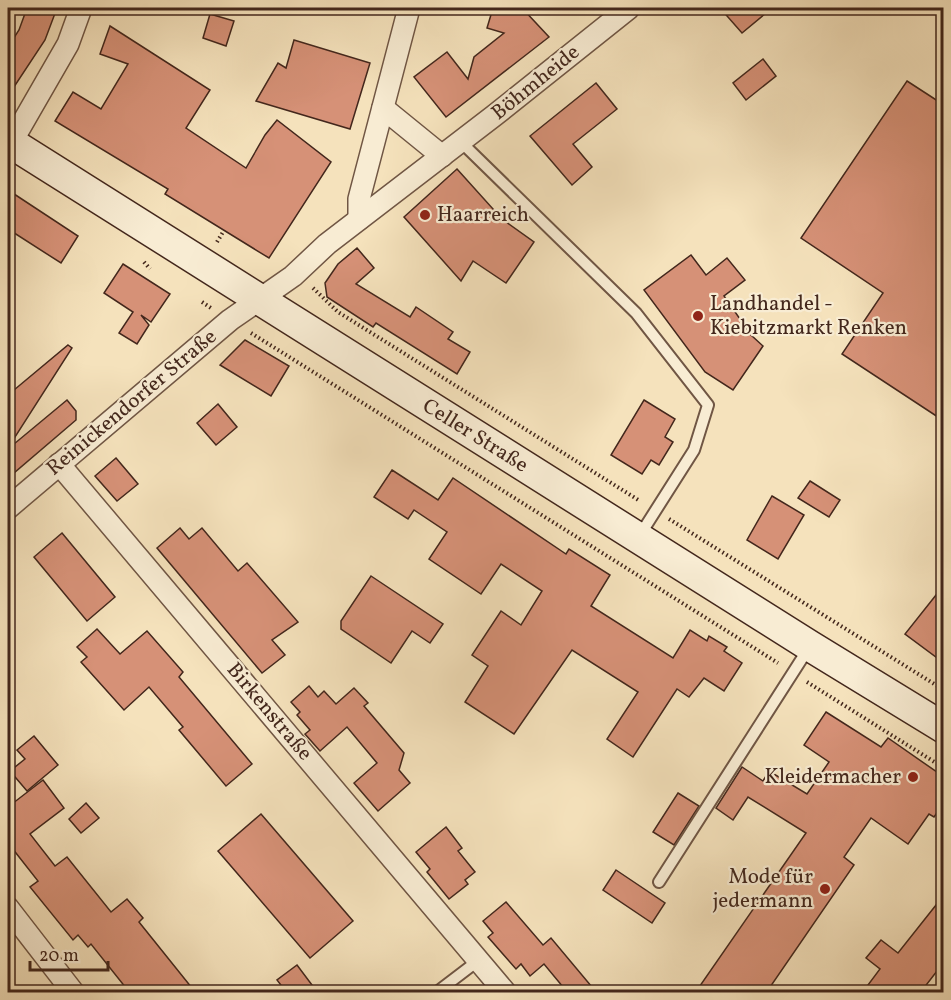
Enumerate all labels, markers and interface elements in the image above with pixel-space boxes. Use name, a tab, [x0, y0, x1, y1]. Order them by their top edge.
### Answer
street label: Böhmheide	[486, 38, 586, 128]
place label: Haarreich	[437, 201, 529, 230]
marker: Haarreich	[418, 208, 432, 222]
place label: Landhandel - Kiebitzmarkt Renken	[710, 290, 907, 343]
marker: Landhandel - Kiebitzmarkt Renken	[691, 309, 705, 323]
street label: Reinickendorfer Straße	[41, 323, 223, 483]
street label: Celler Straße	[416, 392, 534, 480]
street label: Birkenstraße	[219, 657, 319, 767]
place label: Kleidermacher	[764, 763, 901, 792]
marker: Kleidermacher	[906, 770, 920, 784]
place label: Mode für jedermann	[712, 863, 813, 916]
marker: Mode für jedermann	[818, 882, 832, 896]
scale bar	[30, 934, 108, 972]
text: 20 m	[39, 944, 79, 969]

